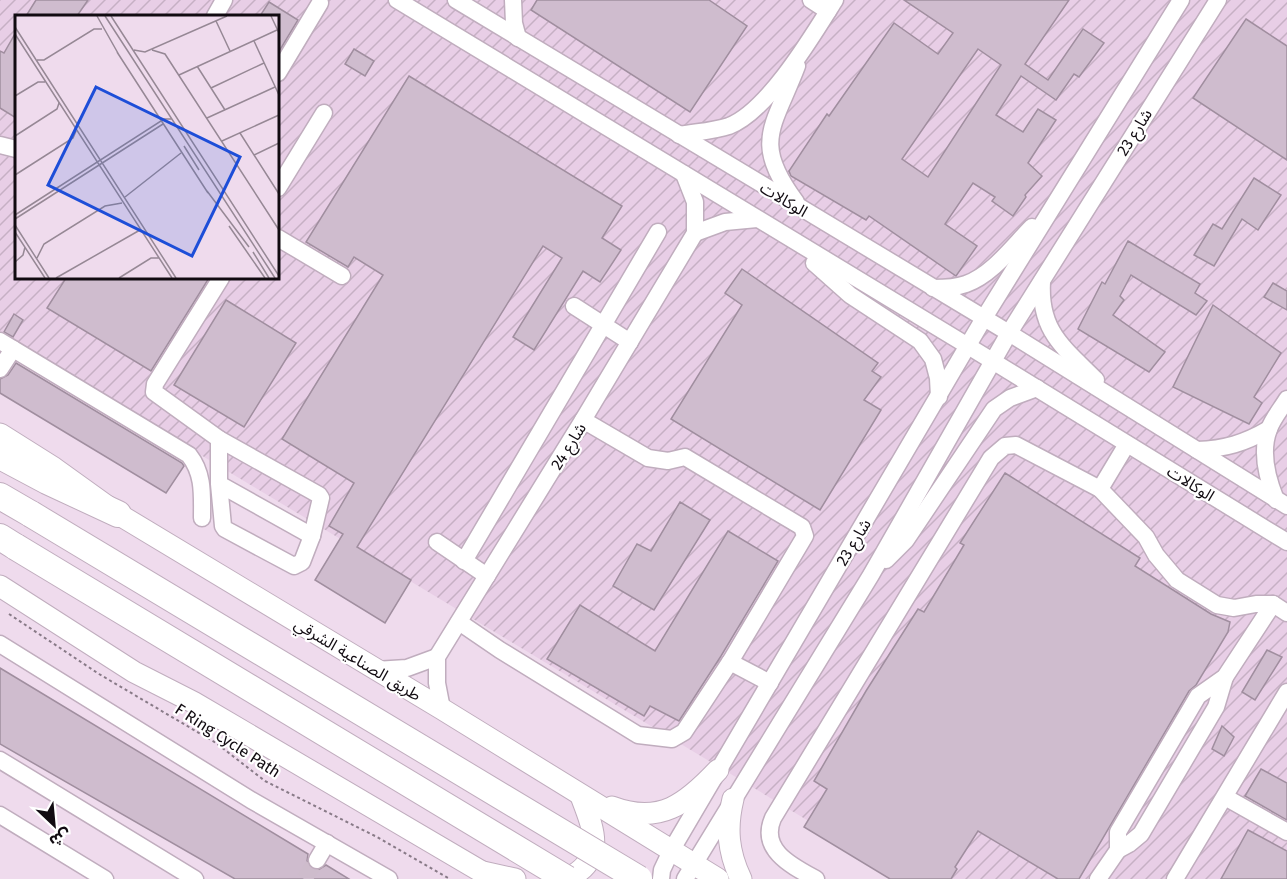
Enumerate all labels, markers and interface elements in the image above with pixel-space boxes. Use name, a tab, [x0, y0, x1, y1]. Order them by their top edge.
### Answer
inset map	[15, 15, 279, 279]
street label: شارع 23	[1113, 105, 1159, 161]
street label: الوكالات	[757, 178, 811, 221]
street label: شارع 24	[547, 419, 593, 475]
street label: الوكالات	[1164, 462, 1218, 505]
street label: شارع 23	[832, 515, 877, 571]
street label: طريق الصناعية الشرقي	[290, 614, 425, 707]
street label: F Ring Cycle Path	[172, 699, 284, 782]
north arrow	[24, 795, 84, 855]
text: ش	[46, 825, 74, 851]

